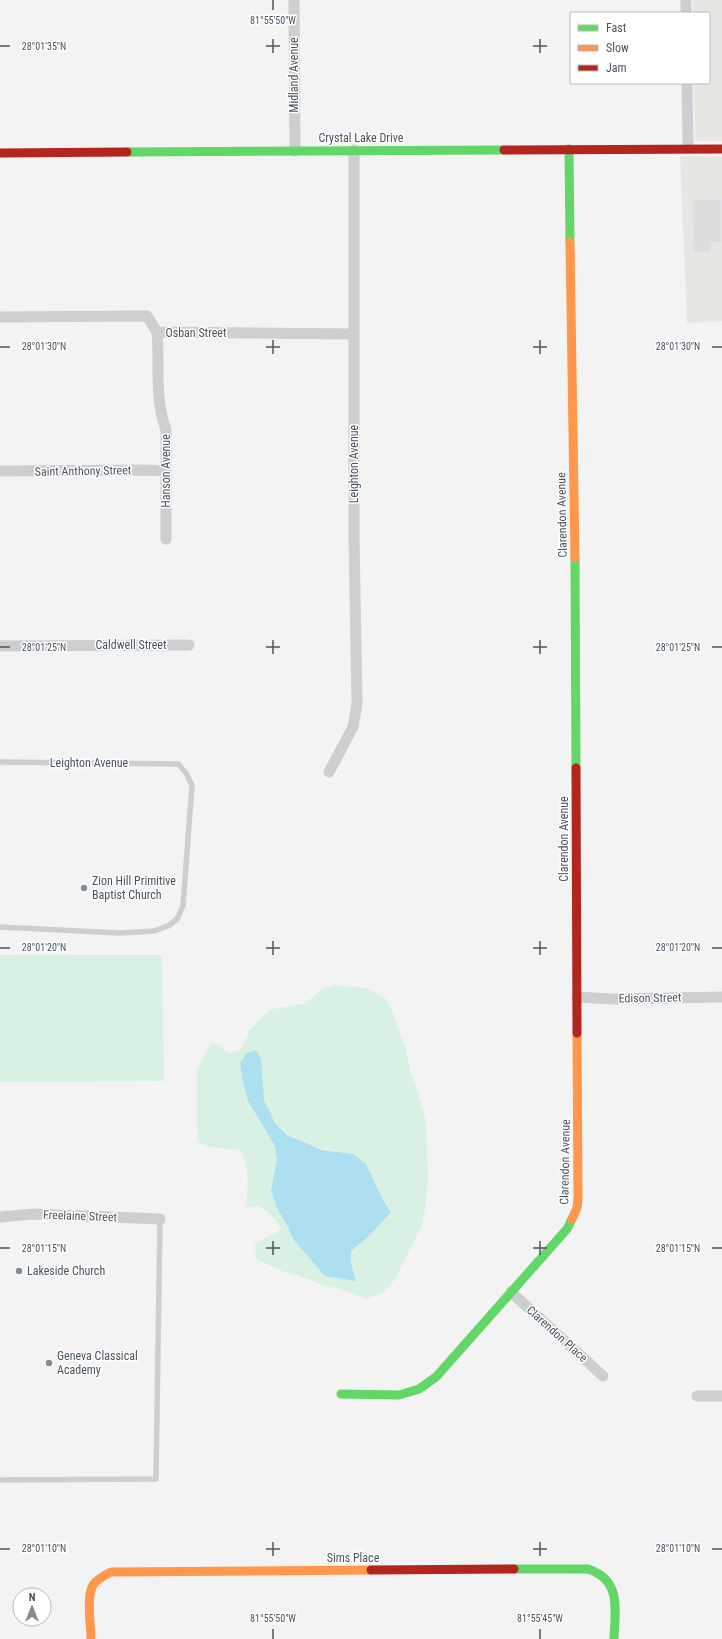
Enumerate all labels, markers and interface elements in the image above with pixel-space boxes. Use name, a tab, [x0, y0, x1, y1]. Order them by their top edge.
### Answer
legend	[570, 12, 710, 84]
text: 81°55'50"W	[250, 15, 296, 26]
text: Fast	[606, 21, 627, 35]
street label: Midland Avenue	[287, 37, 301, 113]
text: 28°01'35"N	[22, 41, 66, 52]
text: Slow	[606, 41, 629, 55]
text: Jam	[606, 61, 627, 75]
street label: Crystal Lake Drive	[319, 131, 404, 145]
street label: Osban Street	[165, 326, 227, 340]
text: 28°01'30"N	[22, 341, 66, 352]
text: 28°01'30"N	[656, 341, 700, 352]
street label: Leighton Avenue	[347, 424, 361, 503]
street label: Hanson Avenue	[159, 434, 173, 508]
street label: Saint Anthony Street	[35, 463, 132, 479]
street label: Clarendon Avenue	[554, 472, 570, 558]
street label: Caldwell Street	[95, 638, 167, 652]
text: 28°01'25"N	[22, 642, 66, 653]
text: 28°01'25"N	[656, 642, 700, 653]
street label: Leighton Avenue	[50, 756, 129, 770]
street label: Clarendon Avenue	[557, 796, 571, 882]
place label: Zion Hill Primitive Baptist Church	[92, 874, 176, 902]
marker: Zion Hill Primitive Baptist Church	[79, 883, 89, 893]
text: 28°01'20"N	[22, 942, 66, 953]
text: 28°01'20"N	[656, 942, 700, 953]
street label: Edison Street	[619, 990, 682, 1006]
street label: Clarendon Avenue	[557, 1119, 573, 1205]
street label: Freelaine Street	[43, 1208, 118, 1224]
text: 28°01'15"N	[22, 1243, 66, 1254]
text: 28°01'15"N	[656, 1243, 700, 1254]
place label: Lakeside Church	[27, 1264, 105, 1278]
marker: Lakeside Church	[14, 1266, 24, 1276]
street label: Clarendon Place	[524, 1303, 591, 1365]
place label: Geneva Classical Academy	[57, 1349, 138, 1377]
marker: Geneva Classical Academy	[44, 1358, 54, 1368]
text: 28°01'10"N	[22, 1543, 66, 1554]
text: 28°01'10"N	[656, 1543, 700, 1554]
street label: Sims Place	[327, 1551, 380, 1565]
north arrow	[12, 1587, 52, 1627]
text: N	[29, 1591, 36, 1604]
text: 81°55'50"W	[250, 1613, 296, 1624]
text: 81°55'45"W	[517, 1613, 563, 1624]

